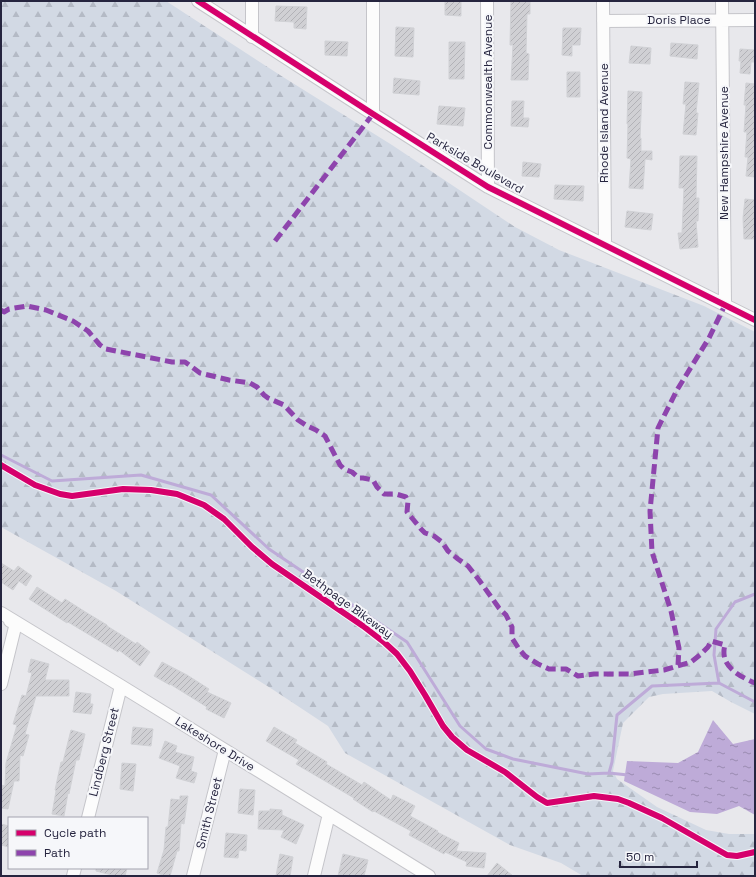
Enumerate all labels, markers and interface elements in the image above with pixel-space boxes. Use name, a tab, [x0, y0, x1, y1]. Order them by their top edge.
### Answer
street label: Doris Place	[647, 12, 711, 28]
street label: Commonwealth Avenue	[480, 14, 496, 150]
street label: Rhode Island Avenue	[596, 63, 612, 183]
street label: New Hampshire Avenue	[716, 86, 732, 220]
street label: Parkside Boulevard	[423, 129, 527, 197]
street label: Bethpage Bikeway	[300, 566, 396, 642]
street label: Lindberg Street	[85, 706, 123, 798]
street label: Lakeshore Drive	[172, 713, 258, 775]
street label: Smith Street	[192, 776, 226, 850]
legend	[8, 817, 148, 869]
text: Cycle path	[44, 825, 106, 841]
scale bar	[620, 843, 697, 869]
text: Path	[44, 845, 70, 861]
text: 50 m	[626, 849, 654, 865]

